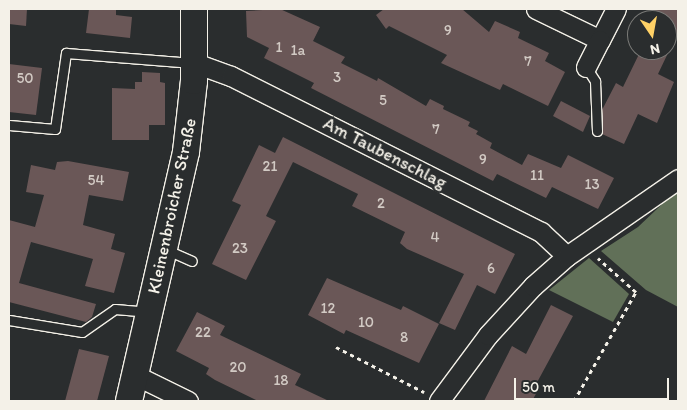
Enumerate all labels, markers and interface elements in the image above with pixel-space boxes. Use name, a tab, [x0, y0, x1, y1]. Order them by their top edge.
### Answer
north arrow	[627, 10, 677, 60]
house number: 9	[444, 22, 452, 40]
house number: 1	[276, 39, 282, 57]
text: N	[649, 40, 661, 58]
house number: 1a	[291, 42, 305, 60]
house number: 7	[524, 53, 532, 71]
house number: 3	[333, 69, 341, 87]
house number: 50	[16, 70, 34, 88]
house number: 5	[379, 92, 387, 110]
street label: Am Taubenschlag	[320, 113, 450, 193]
street label: Kleinenbroicher Straße	[143, 116, 201, 296]
house number: 7	[432, 121, 440, 139]
house number: 9	[479, 151, 487, 169]
house number: 21	[263, 158, 277, 176]
house number: 11	[530, 167, 544, 185]
house number: 54	[88, 172, 104, 190]
house number: 13	[584, 176, 600, 194]
house number: 2	[377, 195, 385, 213]
house number: 4	[430, 229, 440, 247]
house number: 23	[232, 240, 248, 258]
house number: 6	[487, 260, 495, 278]
house number: 12	[321, 300, 335, 318]
house number: 10	[358, 314, 374, 332]
house number: 22	[195, 324, 211, 342]
house number: 8	[400, 329, 408, 347]
house number: 20	[229, 359, 247, 377]
scale bar	[517, 368, 672, 400]
house number: 18	[273, 372, 289, 390]
text: 50 m	[522, 378, 555, 396]

